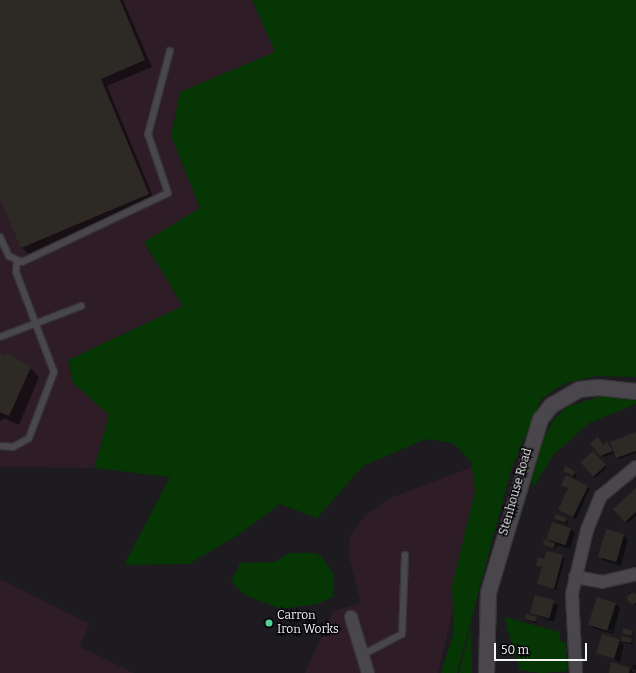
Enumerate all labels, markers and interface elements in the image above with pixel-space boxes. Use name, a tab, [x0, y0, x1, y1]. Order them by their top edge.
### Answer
street label: Stenhouse Road	[497, 447, 535, 537]
place label: Carron Iron Works	[277, 609, 339, 637]
marker: Carron Iron Works	[264, 618, 274, 628]
scale bar	[496, 635, 589, 661]
text: 50 m	[501, 643, 529, 657]

